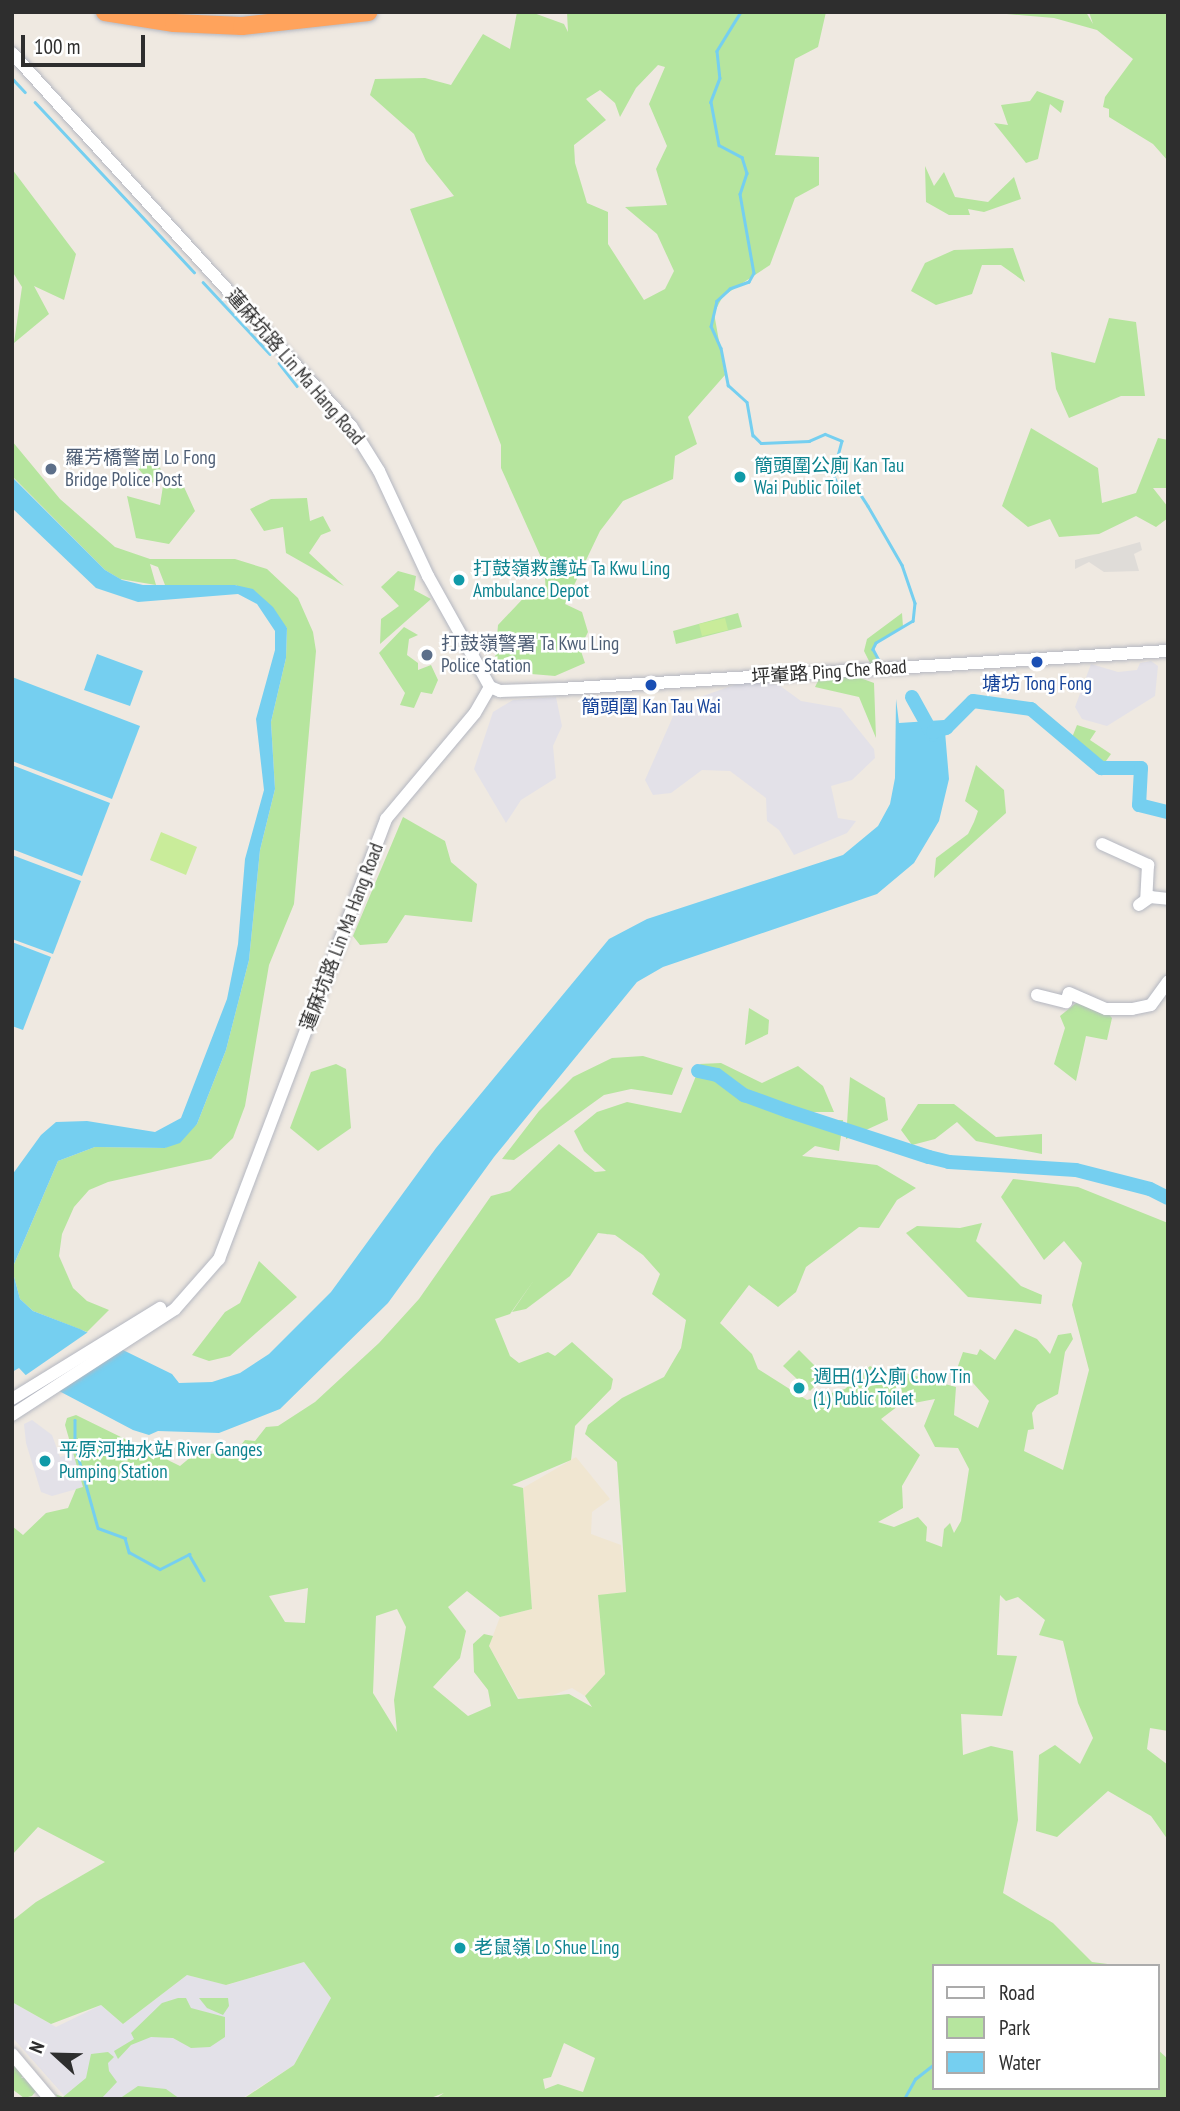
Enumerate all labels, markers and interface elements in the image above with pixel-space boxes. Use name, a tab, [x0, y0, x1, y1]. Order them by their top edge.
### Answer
scale bar	[24, 21, 149, 65]
text: 100 m	[34, 33, 80, 60]
street label: 蓮麻坑路 Lin Ma Hang Road	[221, 284, 369, 450]
place label: 羅芳橋警崗 Lo Fong Bridge Police Post	[65, 447, 216, 491]
place label: 簡頭圍公廁 Kan Tau Wai Public Toilet	[754, 455, 905, 499]
marker: 羅芳橋警崗 Lo Fong Bridge Police Post	[43, 461, 59, 477]
marker: 簡頭圍公廁 Kan Tau Wai Public Toilet	[732, 469, 748, 485]
place label: 打鼓嶺救護站 Ta Kwu Ling Ambulance Depot	[473, 558, 670, 602]
marker: 打鼓嶺救護站 Ta Kwu Ling Ambulance Depot	[451, 572, 467, 588]
place label: 打鼓嶺警署 Ta Kwu Ling Police Station	[441, 633, 619, 677]
marker: 打鼓嶺警署 Ta Kwu Ling Police Station	[419, 647, 435, 663]
marker: 塘坊 Tong Fong	[1029, 654, 1045, 670]
street label: 坪輋路 Ping Che Road	[751, 655, 907, 689]
place label: 塘坊 Tong Fong	[982, 673, 1092, 695]
marker: 簡頭圍 Kan Tau Wai	[643, 677, 659, 693]
place label: 簡頭圍 Kan Tau Wai	[581, 696, 721, 718]
street label: 蓮麻坑路 Lin Ma Hang Road	[296, 840, 388, 1034]
place label: 週田(1)公廁 Chow Tin (1) Public Toilet	[813, 1366, 972, 1410]
marker: 週田(1)公廁 Chow Tin (1) Public Toilet	[791, 1380, 807, 1396]
place label: 平原河抽水站 River Ganges Pumping Station	[59, 1439, 262, 1483]
marker: 平原河抽水站 River Ganges Pumping Station	[37, 1453, 53, 1469]
place label: 老鼠嶺 Lo Shue Ling	[474, 1937, 619, 1959]
marker: 老鼠嶺 Lo Shue Ling	[452, 1940, 468, 1956]
legend	[932, 1964, 1159, 2090]
text: Road	[999, 1979, 1035, 2006]
text: Park	[999, 2014, 1030, 2041]
north arrow	[21, 2020, 91, 2090]
text: N	[23, 2038, 50, 2056]
text: Water	[999, 2049, 1041, 2076]

